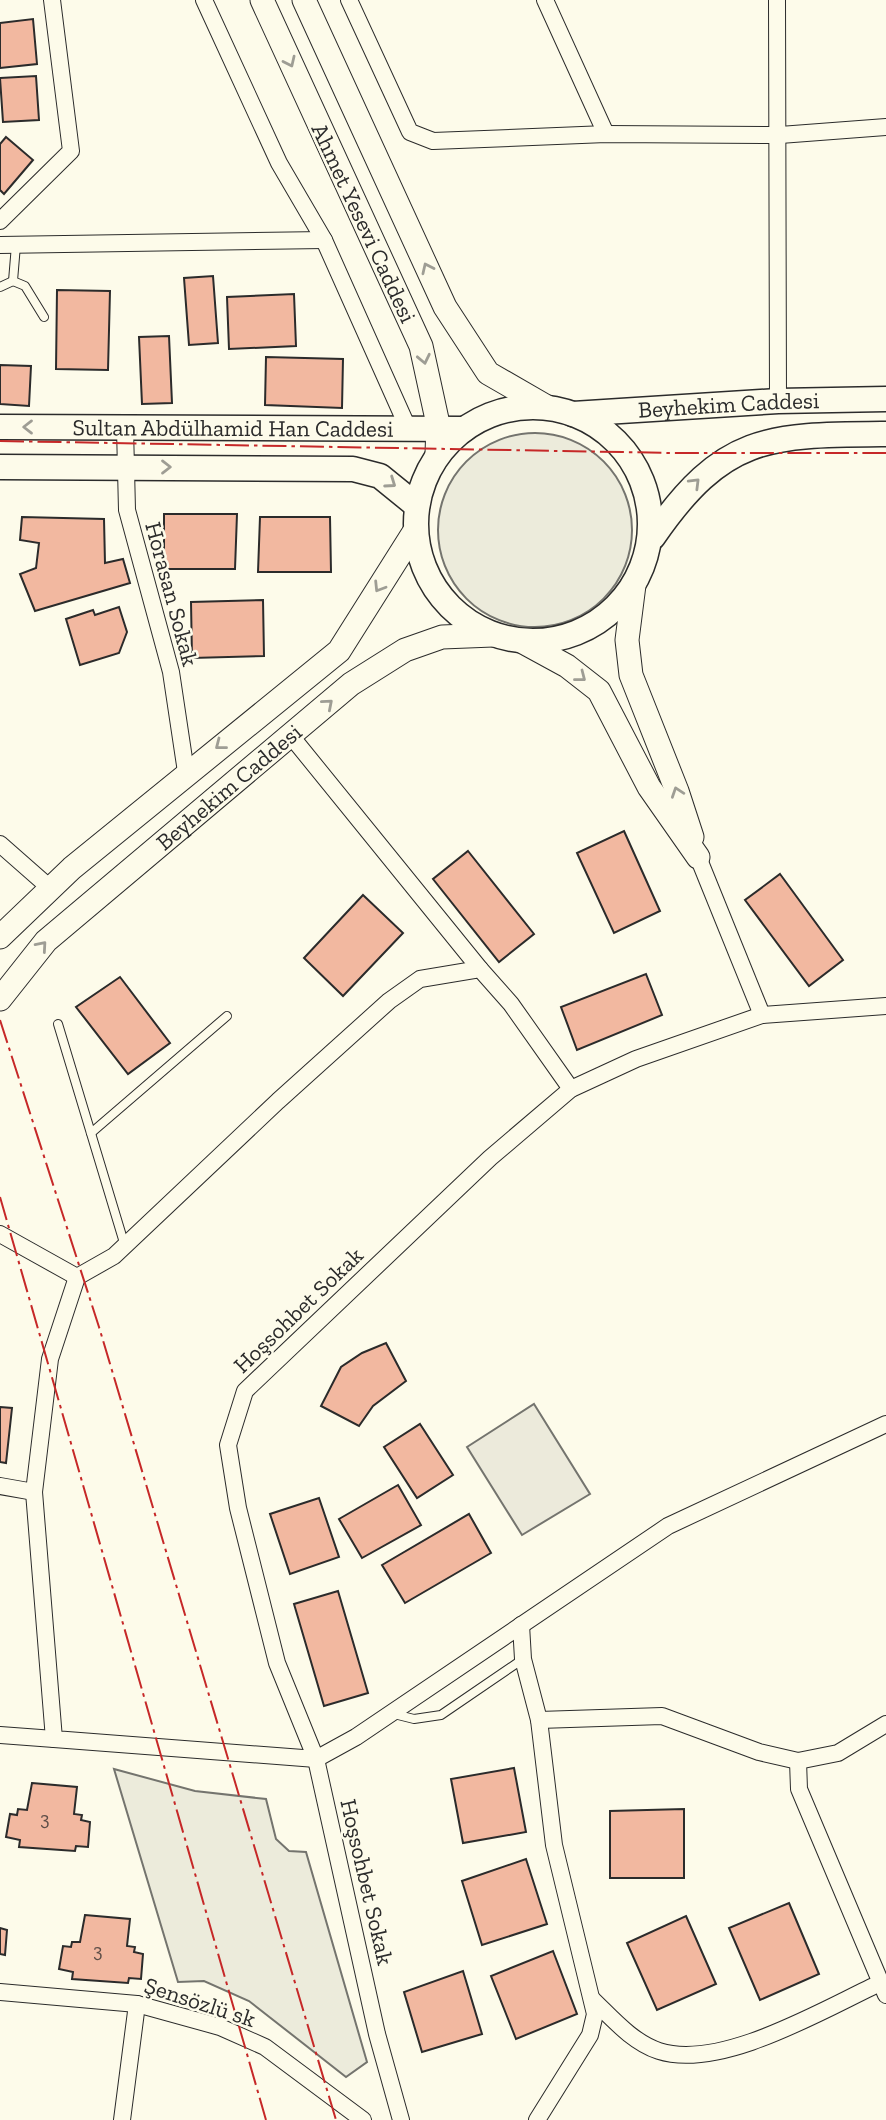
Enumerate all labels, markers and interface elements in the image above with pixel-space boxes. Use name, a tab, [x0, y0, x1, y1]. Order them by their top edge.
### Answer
one-way arrow	[282, 55, 296, 67]
street label: Ahmet Yesevi Caddesi	[305, 119, 423, 327]
one-way arrow	[421, 262, 435, 275]
one-way arrow	[415, 353, 430, 365]
street label: Beyhekim Caddesi	[637, 386, 820, 424]
street label: Sultan Abdülhamid Han Caddesi	[72, 413, 394, 443]
one-way arrow	[22, 420, 33, 435]
one-way arrow	[161, 459, 172, 475]
one-way arrow	[383, 475, 396, 487]
one-way arrow	[686, 479, 699, 492]
street label: Horasan Sokak	[139, 519, 205, 669]
one-way arrow	[375, 579, 388, 592]
one-way arrow	[573, 668, 586, 681]
one-way arrow	[320, 700, 333, 712]
street label: Beyhekim Caddesi	[150, 718, 307, 856]
one-way arrow	[215, 737, 228, 749]
one-way arrow	[671, 786, 685, 798]
one-way arrow	[34, 941, 46, 954]
street label: Hoşsohbet Sokak	[227, 1241, 369, 1379]
street label: Hoşsohbet Sokak	[334, 1796, 400, 1968]
house number: 3	[40, 1807, 50, 1830]
house number: 3	[93, 1939, 103, 1962]
street label: Şensözlü sk	[141, 1971, 259, 2033]

